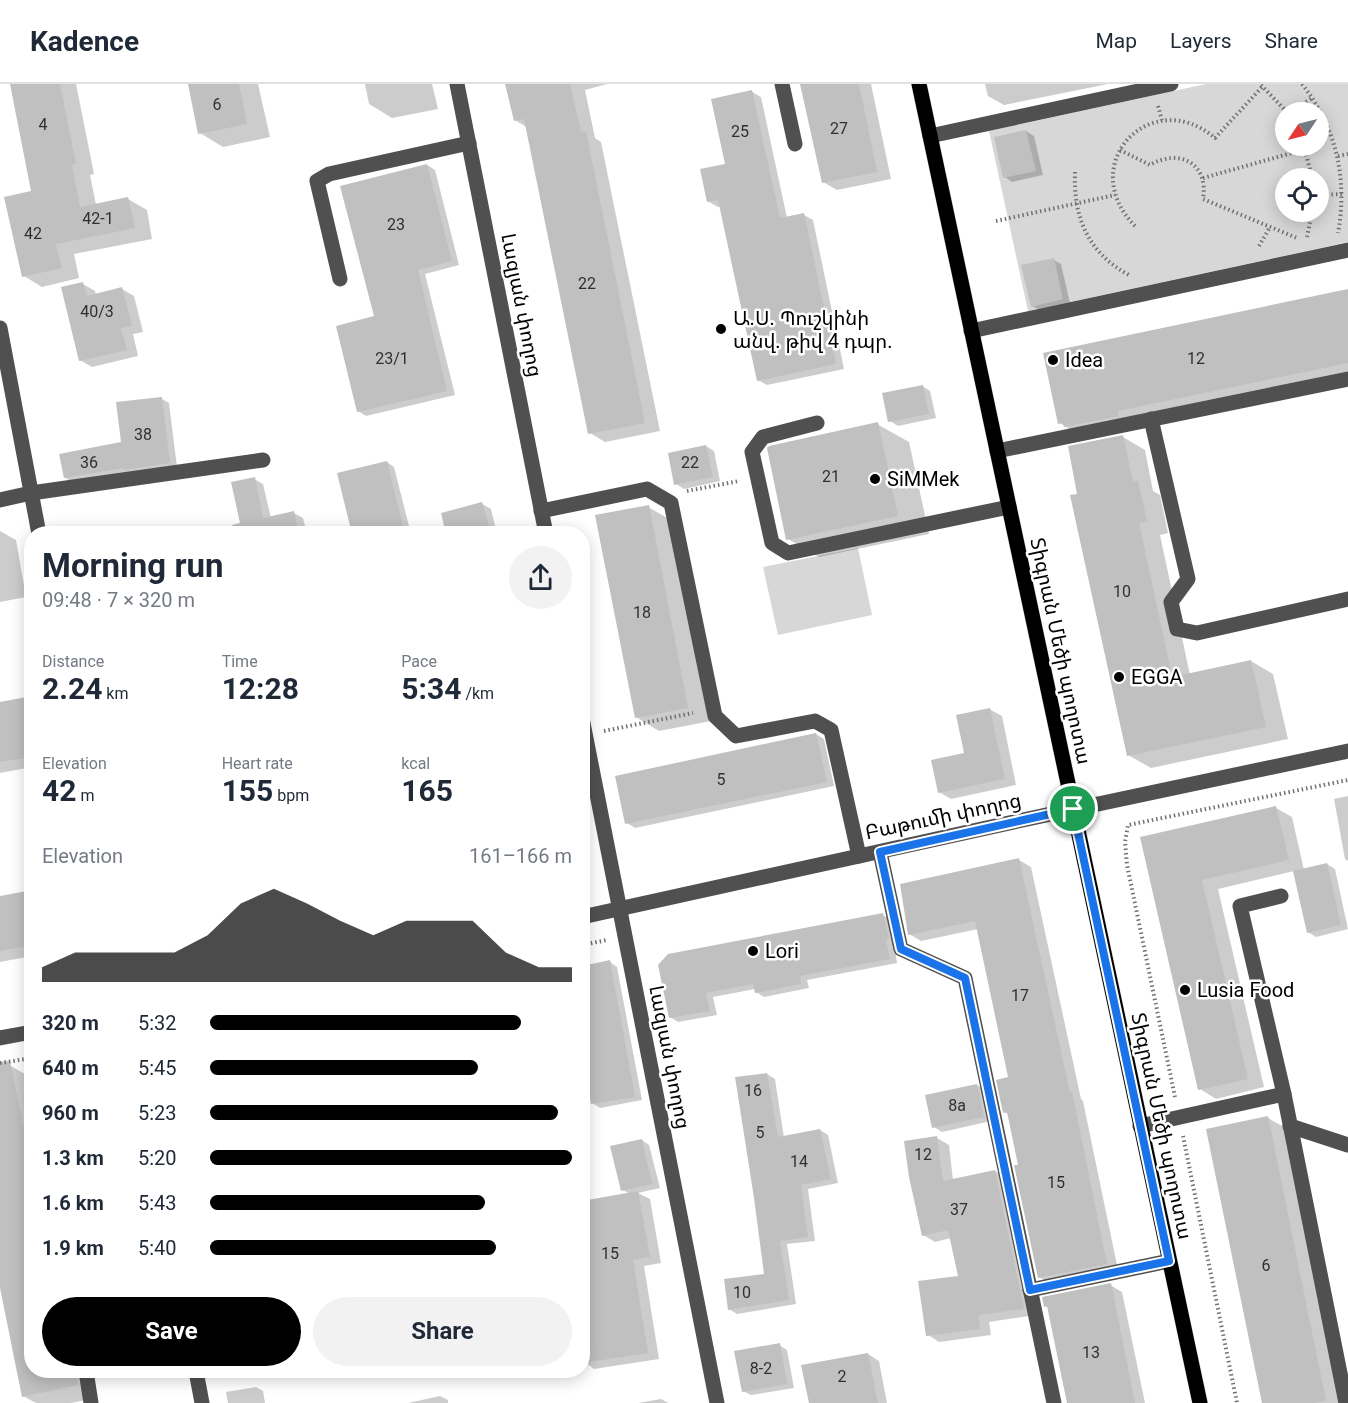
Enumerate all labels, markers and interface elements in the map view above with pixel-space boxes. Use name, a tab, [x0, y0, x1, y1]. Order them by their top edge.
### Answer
text: Kadence	[30, 25, 139, 58]
text: Map	[1095, 29, 1137, 53]
text: Layers	[1170, 29, 1231, 53]
text: Share	[1264, 29, 1318, 53]
house number: 6	[213, 95, 222, 114]
north arrow	[1275, 102, 1329, 156]
map controls	[1275, 102, 1329, 222]
house number: 4	[39, 115, 48, 134]
house number: 27	[830, 119, 848, 138]
house number: 25	[731, 122, 749, 141]
button: locate	[1275, 168, 1329, 222]
house number: 42-1	[82, 209, 114, 228]
house number: 23	[387, 215, 405, 234]
house number: 42	[24, 224, 42, 243]
street label: Լազյան փողոց	[496, 231, 548, 379]
house number: 22	[578, 274, 596, 293]
house number: 40/3	[80, 302, 114, 321]
place label: Ա.Ս. Պուշկինի անվ. թիվ 4 դպր.	[733, 306, 892, 353]
marker: Ա.Ս. Պուշկինի անվ. թիվ 4 դպր.	[714, 322, 728, 336]
place label: Idea	[1065, 348, 1103, 372]
house number: 23/1	[375, 349, 409, 368]
house number: 12	[1187, 349, 1205, 368]
marker: Idea	[1046, 353, 1060, 367]
house number: 38	[134, 425, 152, 444]
house number: 36	[80, 453, 98, 472]
house number: 22	[681, 453, 699, 472]
house number: 21	[822, 467, 840, 486]
place label: SiMMek	[887, 467, 960, 491]
marker: SiMMek	[868, 472, 882, 486]
street label: Տիգրան Մեծի պողոտա	[1025, 536, 1097, 766]
text: Morning run	[42, 546, 223, 585]
button: share	[509, 546, 572, 609]
house number: 10	[1113, 582, 1131, 601]
text: 09:48 · 7 × 320 m	[42, 588, 195, 612]
house number: 18	[633, 603, 651, 622]
text: Distance	[42, 652, 104, 671]
text: Time	[222, 652, 258, 671]
text: Pace	[401, 652, 437, 671]
place label: EGGA	[1131, 665, 1183, 689]
marker: EGGA	[1112, 670, 1126, 684]
text: 2.24	[42, 671, 102, 706]
text: 12:28	[222, 671, 299, 706]
text: 5:34	[401, 671, 461, 706]
text: km	[102, 684, 128, 703]
text: /km	[461, 684, 494, 703]
text: Elevation	[42, 754, 107, 773]
text: Heart rate	[222, 754, 293, 773]
text: kcal	[401, 754, 430, 773]
house number: 5	[717, 770, 726, 789]
text: 42	[42, 773, 76, 808]
text: 155	[222, 773, 273, 808]
text: 165	[401, 773, 453, 808]
pin	[1047, 783, 1098, 834]
text: m	[76, 786, 94, 805]
text: bpm	[273, 786, 309, 805]
street label: Բաթումի փողոց	[863, 788, 1023, 844]
icon: arrive	[1056, 792, 1089, 825]
text: Elevation	[42, 844, 123, 868]
text: 161–166 m	[469, 844, 572, 868]
place label: Lori	[765, 939, 799, 963]
marker: Lori	[746, 944, 760, 958]
place label: Lusia Food	[1197, 978, 1294, 1002]
street label: Լազյան փողոց	[644, 983, 696, 1131]
marker: Lusia Food	[1178, 983, 1192, 997]
house number: 17	[1011, 986, 1029, 1005]
text: 320 m	[42, 1011, 99, 1035]
text: 5:32	[138, 1011, 177, 1035]
street label: Տիգրան Մեծի պողոտա	[1126, 1011, 1198, 1241]
text: 640 m	[42, 1056, 99, 1080]
text: 5:45	[138, 1056, 177, 1080]
house number: 16	[744, 1081, 762, 1100]
house number: 8a	[948, 1096, 966, 1115]
text: 960 m	[42, 1101, 99, 1125]
text: 5:23	[138, 1101, 177, 1125]
house number: 5	[756, 1123, 765, 1142]
house number: 12	[914, 1145, 932, 1164]
text: 1.3 km	[42, 1146, 104, 1170]
text: 5:20	[138, 1146, 177, 1170]
house number: 14	[790, 1152, 808, 1171]
house number: 15	[1047, 1173, 1065, 1192]
text: 1.6 km	[42, 1191, 104, 1215]
text: 5:43	[138, 1191, 177, 1215]
house number: 37	[950, 1200, 968, 1219]
text: 1.9 km	[42, 1236, 104, 1260]
text: 5:40	[138, 1236, 177, 1260]
house number: 15	[601, 1244, 619, 1263]
house number: 6	[1262, 1256, 1271, 1275]
house number: 10	[733, 1283, 751, 1302]
button: Save	[42, 1297, 301, 1366]
button: Share	[313, 1297, 572, 1366]
house number: 13	[1082, 1343, 1100, 1362]
house number: 8-2	[750, 1359, 772, 1378]
house number: 2	[838, 1367, 847, 1386]

